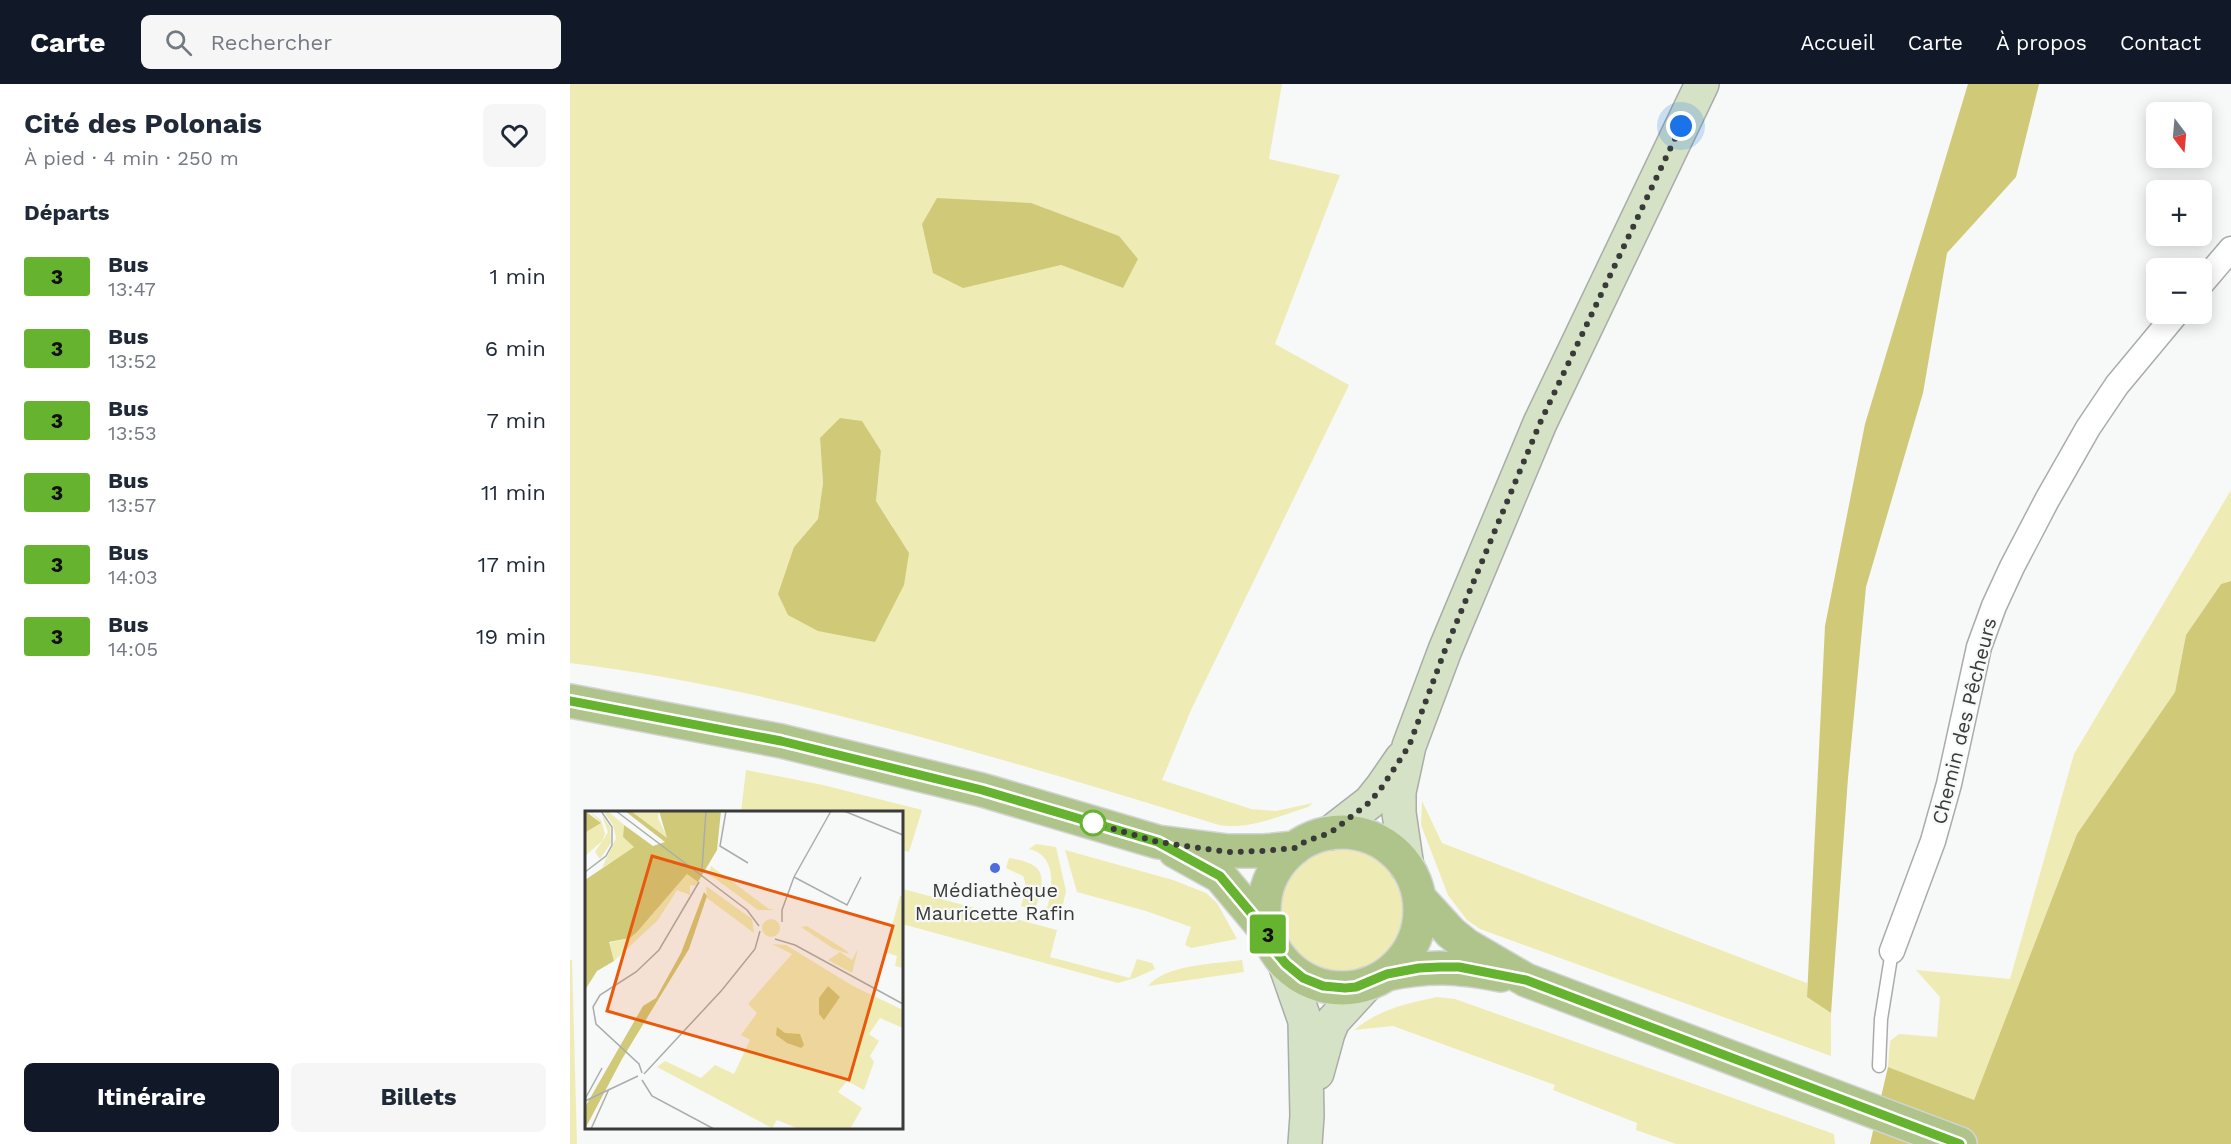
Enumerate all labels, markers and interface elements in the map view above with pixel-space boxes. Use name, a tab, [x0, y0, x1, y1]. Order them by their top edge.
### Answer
search box	[141, 15, 561, 69]
text: Carte	[30, 26, 105, 59]
icon: search	[162, 26, 195, 59]
text: Rechercher	[210, 30, 332, 55]
text: Accueil	[1800, 30, 1875, 55]
text: Carte	[1908, 30, 1963, 55]
text: À propos	[1996, 30, 2087, 55]
text: Contact	[2120, 30, 2201, 55]
north arrow	[2146, 102, 2212, 168]
map controls	[2146, 102, 2212, 324]
button: heart	[483, 104, 546, 167]
text: Cité des Polonais	[24, 107, 262, 140]
your location	[1666, 111, 1696, 141]
text: À pied · 4 min · 250 m	[24, 146, 239, 170]
button: +	[2146, 180, 2212, 246]
text: Départs	[24, 200, 110, 225]
text: Bus	[108, 252, 148, 277]
button: −	[2146, 258, 2212, 324]
text: 3	[51, 264, 63, 289]
text: 1 min	[489, 264, 546, 289]
text: 13:47	[108, 277, 156, 301]
text: Bus	[108, 324, 148, 349]
text: 3	[51, 336, 63, 361]
text: 6 min	[485, 336, 546, 361]
text: 13:52	[108, 349, 157, 373]
text: Bus	[108, 396, 148, 421]
text: 3	[51, 408, 63, 433]
text: 7 min	[486, 408, 546, 433]
text: 13:53	[108, 421, 157, 445]
text: Bus	[108, 468, 148, 493]
text: 3	[51, 480, 63, 505]
text: 11 min	[481, 480, 546, 505]
text: 13:57	[108, 493, 156, 517]
text: Bus	[108, 540, 148, 565]
text: 3	[51, 552, 63, 577]
text: 17 min	[478, 552, 546, 577]
text: 14:03	[108, 565, 158, 589]
text: Bus	[108, 612, 148, 637]
street label: Chemin des Pêcheurs	[1927, 615, 2001, 827]
text: 3	[51, 624, 63, 649]
text: 19 min	[476, 624, 546, 649]
text: 14:05	[108, 637, 158, 661]
unlabelled marker	[1080, 810, 1106, 836]
inset map	[585, 811, 903, 1129]
marker: Médiathèque Mauricette Rafin	[988, 861, 1002, 875]
place label: Médiathèque Mauricette Rafin	[915, 878, 1075, 925]
line badge: 3	[1248, 914, 1288, 954]
text: 3	[1262, 922, 1274, 947]
button: Itinéraire	[24, 1063, 279, 1132]
button: Billets	[291, 1063, 546, 1132]

